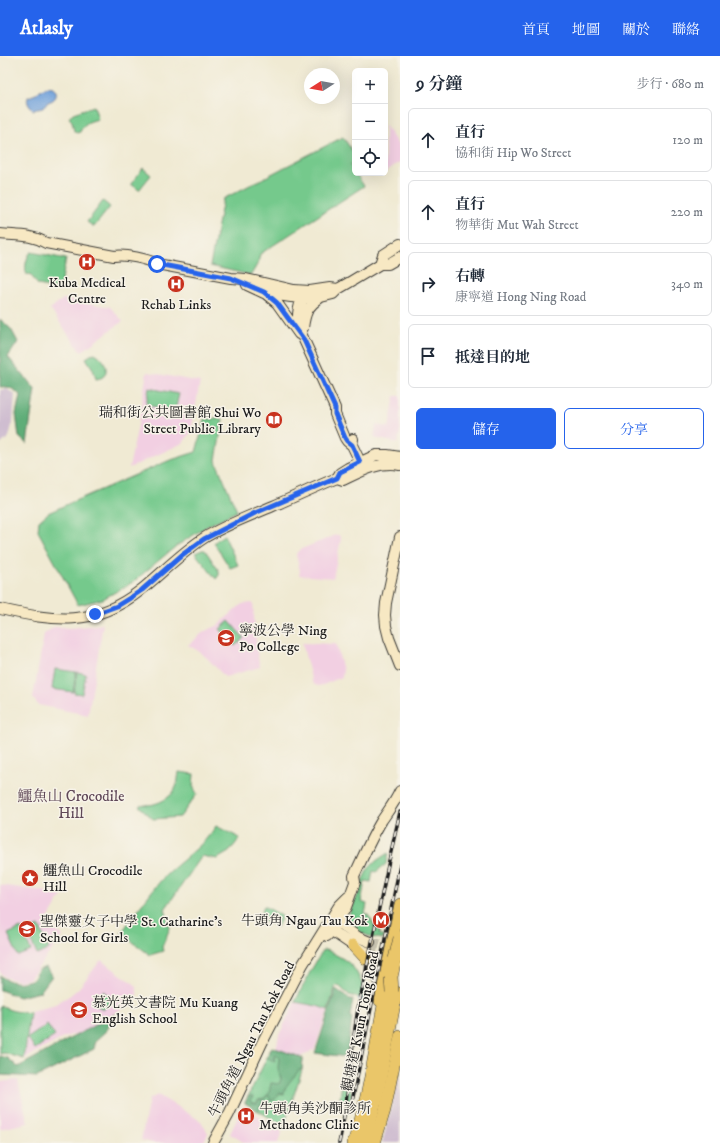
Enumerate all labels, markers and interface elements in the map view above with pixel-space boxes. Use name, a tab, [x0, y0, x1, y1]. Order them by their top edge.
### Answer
text: Atlasly	[20, 17, 73, 40]
text: 首頁	[522, 21, 550, 39]
text: 地圖	[572, 21, 600, 39]
text: 關於	[622, 21, 650, 39]
text: 聯絡	[672, 21, 700, 39]
north arrow	[304, 68, 340, 104]
map controls	[352, 68, 388, 176]
button: +	[352, 68, 388, 104]
text: 9 分鐘	[416, 73, 462, 95]
text: 步行 · 680 m	[636, 76, 704, 92]
button: −	[352, 104, 388, 140]
text: 直行	[455, 123, 485, 142]
icon: ahead	[417, 129, 439, 151]
text: 120 m	[672, 132, 703, 148]
button: locate	[352, 140, 388, 176]
text: 協和街 Hip Wo Street	[455, 145, 572, 161]
text: 直行	[455, 195, 485, 214]
icon: ahead	[417, 201, 439, 223]
text: 220 m	[671, 204, 703, 220]
text: 物華街 Mut Wah Street	[455, 217, 579, 233]
hospital icon: Kuba Medical Centre	[77, 252, 97, 272]
route start	[148, 255, 166, 273]
text: 右轉	[455, 267, 485, 286]
icon: right	[417, 273, 439, 295]
place label: Kuba Medical Centre	[48, 274, 126, 308]
hospital icon: Rehab Links	[166, 274, 186, 294]
text: 340 m	[671, 276, 703, 292]
text: 康寧道 Hong Ning Road	[455, 289, 586, 305]
place label: Rehab Links	[141, 296, 212, 314]
icon: arrive	[417, 345, 439, 367]
text: 抵達目的地	[455, 348, 530, 367]
place label: 瑞和街公共圖書館 Shui Wo Street Public Library	[99, 404, 261, 438]
button: 儲存	[416, 408, 556, 449]
button: 分享	[564, 408, 704, 449]
library icon: 瑞和街公共圖書館 Shui Wo Street Public Library	[264, 410, 284, 430]
route end	[86, 605, 104, 623]
place label: 寧波公學 Ning Po College	[239, 622, 327, 656]
school or university icon: 寧波公學 Ning Po College	[216, 628, 236, 648]
district label: 鱷魚山 Crocodile Hill	[18, 787, 124, 823]
place label: 鱷魚山 Crocodile Hill	[43, 862, 143, 896]
place icon: 鱷魚山 Crocodile Hill	[20, 868, 40, 888]
metro station icon: 牛頭角 Ngau Tau Kok	[371, 910, 391, 930]
place label: 牛頭角 Ngau Tau Kok	[241, 912, 368, 930]
place label: 聖傑靈女子中學 St. Catharine's School for Girls	[40, 913, 222, 947]
school or university icon: 聖傑靈女子中學 St. Catharine's School for Girls	[17, 919, 37, 939]
street label: 觀塘道 Kwun Tong Road	[339, 950, 383, 1093]
street label: 牛頭角道 Ngau Tau Kok Road	[205, 958, 299, 1121]
place label: 慕光英文書院 Mu Kuang English School	[92, 994, 238, 1028]
school or university icon: 慕光英文書院 Mu Kuang English School	[69, 1000, 89, 1020]
place label: 牛頭角美沙酮診所 Methadone Clinic	[259, 1100, 371, 1134]
hospital icon: 牛頭角美沙酮診所 Methadone Clinic	[236, 1106, 256, 1126]

